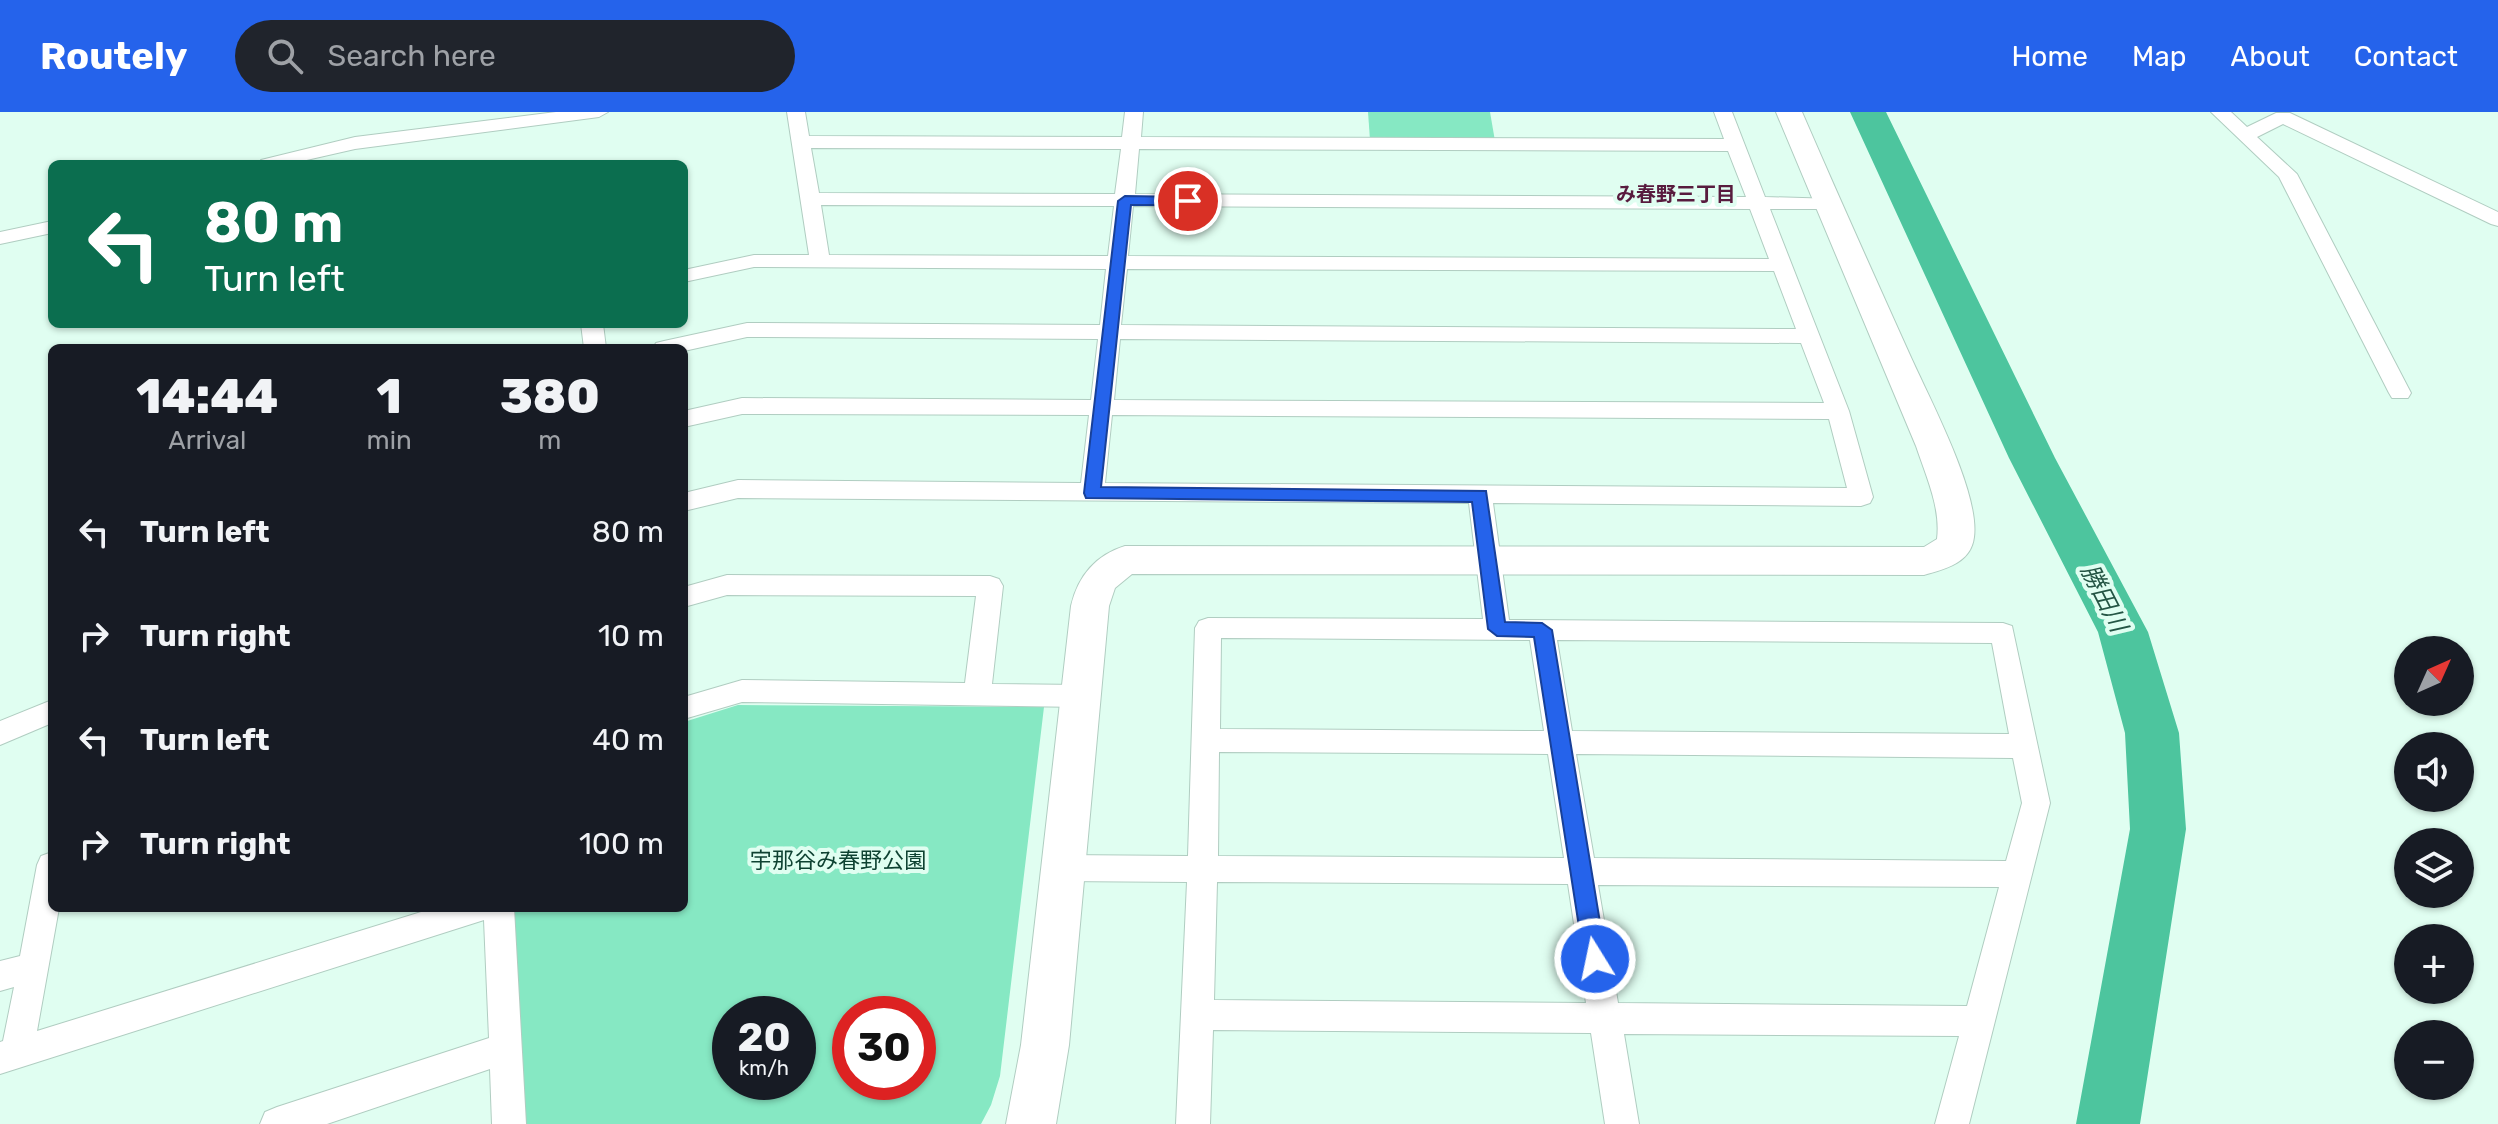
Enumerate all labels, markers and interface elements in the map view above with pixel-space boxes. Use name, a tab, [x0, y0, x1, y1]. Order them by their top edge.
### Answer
search box	[235, 20, 795, 92]
text: Routely	[40, 33, 187, 79]
icon: search	[263, 34, 307, 78]
text: Search here	[327, 38, 496, 74]
text: Home	[2011, 40, 2088, 73]
text: Map	[2132, 40, 2186, 73]
text: About	[2230, 40, 2310, 73]
text: Contact	[2354, 40, 2458, 73]
pin	[1154, 167, 1222, 235]
icon: arrive	[1166, 179, 1210, 223]
district label: み春野三丁目	[1616, 182, 1736, 206]
text: 80 m	[204, 190, 343, 256]
icon: left	[72, 192, 176, 296]
text: Turn left	[204, 257, 345, 300]
text: 14:44	[136, 368, 278, 425]
text: 1	[377, 368, 402, 425]
text: 380	[500, 368, 600, 425]
text: Arrival	[168, 425, 246, 456]
text: min	[367, 425, 412, 456]
text: m	[538, 425, 561, 456]
icon: left	[72, 510, 116, 554]
text: Turn left	[140, 514, 270, 550]
text: 80 m	[592, 514, 664, 550]
water label: 勝田川	[2075, 560, 2134, 639]
icon: right	[72, 614, 116, 658]
text: Turn right	[140, 618, 291, 654]
text: 10 m	[598, 618, 664, 654]
north arrow	[2394, 636, 2474, 716]
map controls	[2394, 636, 2474, 1100]
icon: left	[72, 718, 116, 762]
text: Turn left	[140, 722, 270, 758]
text: 40 m	[592, 722, 664, 758]
button: sound	[2394, 732, 2474, 812]
icon: right	[72, 822, 116, 866]
text: Turn right	[140, 826, 291, 862]
text: 100 m	[579, 826, 664, 862]
button: layers	[2394, 828, 2474, 908]
park label: 宇那谷み春野公園	[750, 847, 926, 874]
position arrow	[1553, 917, 1637, 1001]
button: +	[2394, 924, 2474, 1004]
speed limit sign: 30	[832, 996, 936, 1100]
text: 20	[737, 1014, 791, 1061]
button: −	[2394, 1020, 2474, 1100]
text: km/h	[739, 1056, 789, 1080]

